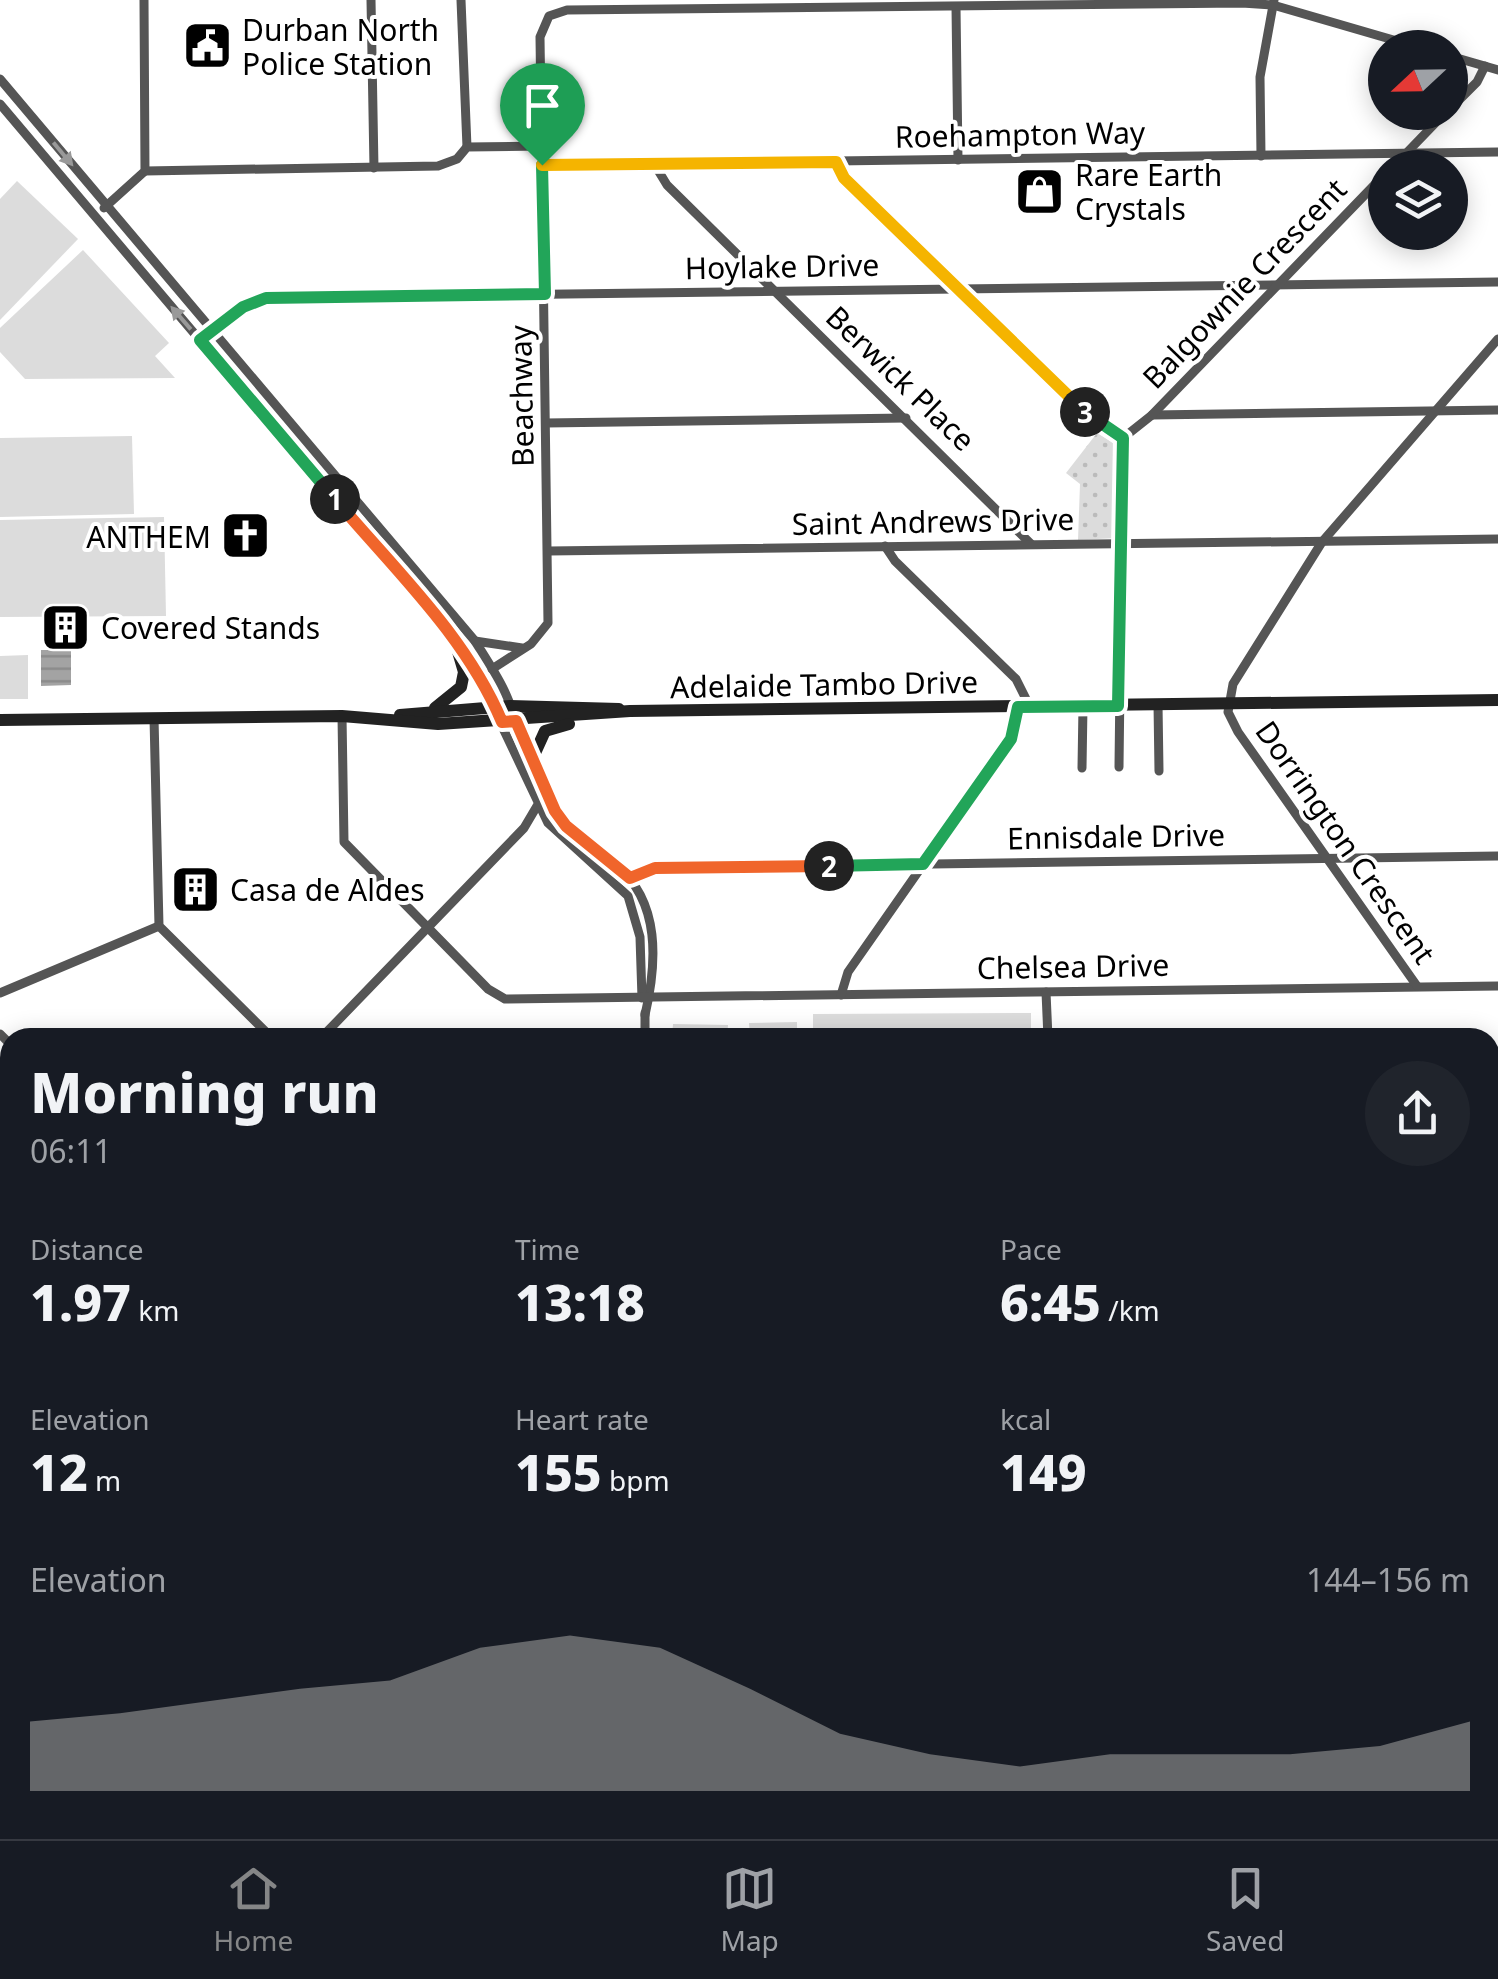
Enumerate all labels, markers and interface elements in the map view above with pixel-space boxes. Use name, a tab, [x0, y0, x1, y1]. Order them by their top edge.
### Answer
place label: Durban North Police Station	[242, 9, 439, 84]
public building icon: Durban North Police Station	[181, 20, 233, 72]
north arrow	[1368, 30, 1468, 130]
map controls	[1368, 30, 1468, 250]
pin	[500, 63, 585, 166]
icon: arrive	[515, 78, 570, 133]
street label: Roehampton Way	[894, 111, 1146, 157]
one-way arrow	[52, 141, 73, 166]
button: layers	[1368, 150, 1468, 250]
place label: Rare Earth Crystals	[1075, 154, 1222, 229]
shop icon: Rare Earth Crystals	[1014, 165, 1066, 217]
street label: Balgownie Crescent	[1133, 169, 1355, 397]
street label: Hoylake Drive	[684, 244, 880, 288]
street label: Berwick Place	[818, 296, 984, 460]
one-way arrow	[171, 305, 193, 330]
street label: Beachway	[499, 324, 543, 467]
pin: 3	[1060, 387, 1110, 437]
text: 3	[1077, 393, 1093, 431]
pin: 1	[310, 474, 360, 524]
text: 1	[327, 480, 343, 518]
street label: Saint Andrews Drive	[791, 498, 1075, 544]
church icon: ANTHEM	[220, 510, 272, 562]
place label: ANTHEM	[86, 516, 211, 557]
building icon: Covered Stands	[40, 601, 92, 653]
place label: Covered Stands	[101, 607, 320, 648]
street label: Adelaide Tambo Drive	[670, 661, 978, 707]
street label: Dorrington Crescent	[1247, 712, 1445, 972]
street label: Ennisdale Drive	[1007, 814, 1225, 858]
pin: 2	[804, 841, 854, 891]
text: 2	[821, 847, 837, 885]
building icon: Casa de Aldes	[169, 863, 221, 915]
place label: Casa de Aldes	[230, 869, 425, 910]
street label: Chelsea Drive	[977, 944, 1169, 988]
text: Morning run	[30, 1054, 379, 1129]
button: share	[1365, 1061, 1470, 1166]
text: 06:11	[30, 1129, 112, 1172]
text: Distance	[30, 1230, 143, 1268]
text: Time	[515, 1230, 580, 1268]
text: Pace	[1000, 1230, 1062, 1268]
text: 1.97	[30, 1268, 131, 1336]
text: 13:18	[515, 1268, 645, 1336]
text: 6:45	[1000, 1268, 1101, 1336]
text: km	[131, 1291, 179, 1329]
text: /km	[1101, 1291, 1160, 1329]
text: Elevation	[30, 1400, 150, 1438]
text: Heart rate	[515, 1400, 649, 1438]
text: kcal	[1000, 1400, 1051, 1438]
text: 12	[30, 1438, 88, 1506]
text: 155	[515, 1438, 602, 1506]
text: 149	[1000, 1438, 1087, 1506]
text: m	[88, 1461, 121, 1499]
text: bpm	[602, 1461, 670, 1499]
text: Elevation	[30, 1558, 167, 1601]
text: 144–156 m	[1306, 1558, 1470, 1601]
tab: Home	[214, 1861, 293, 1959]
tab: Map	[721, 1861, 779, 1959]
tab: Saved	[1206, 1861, 1284, 1959]

